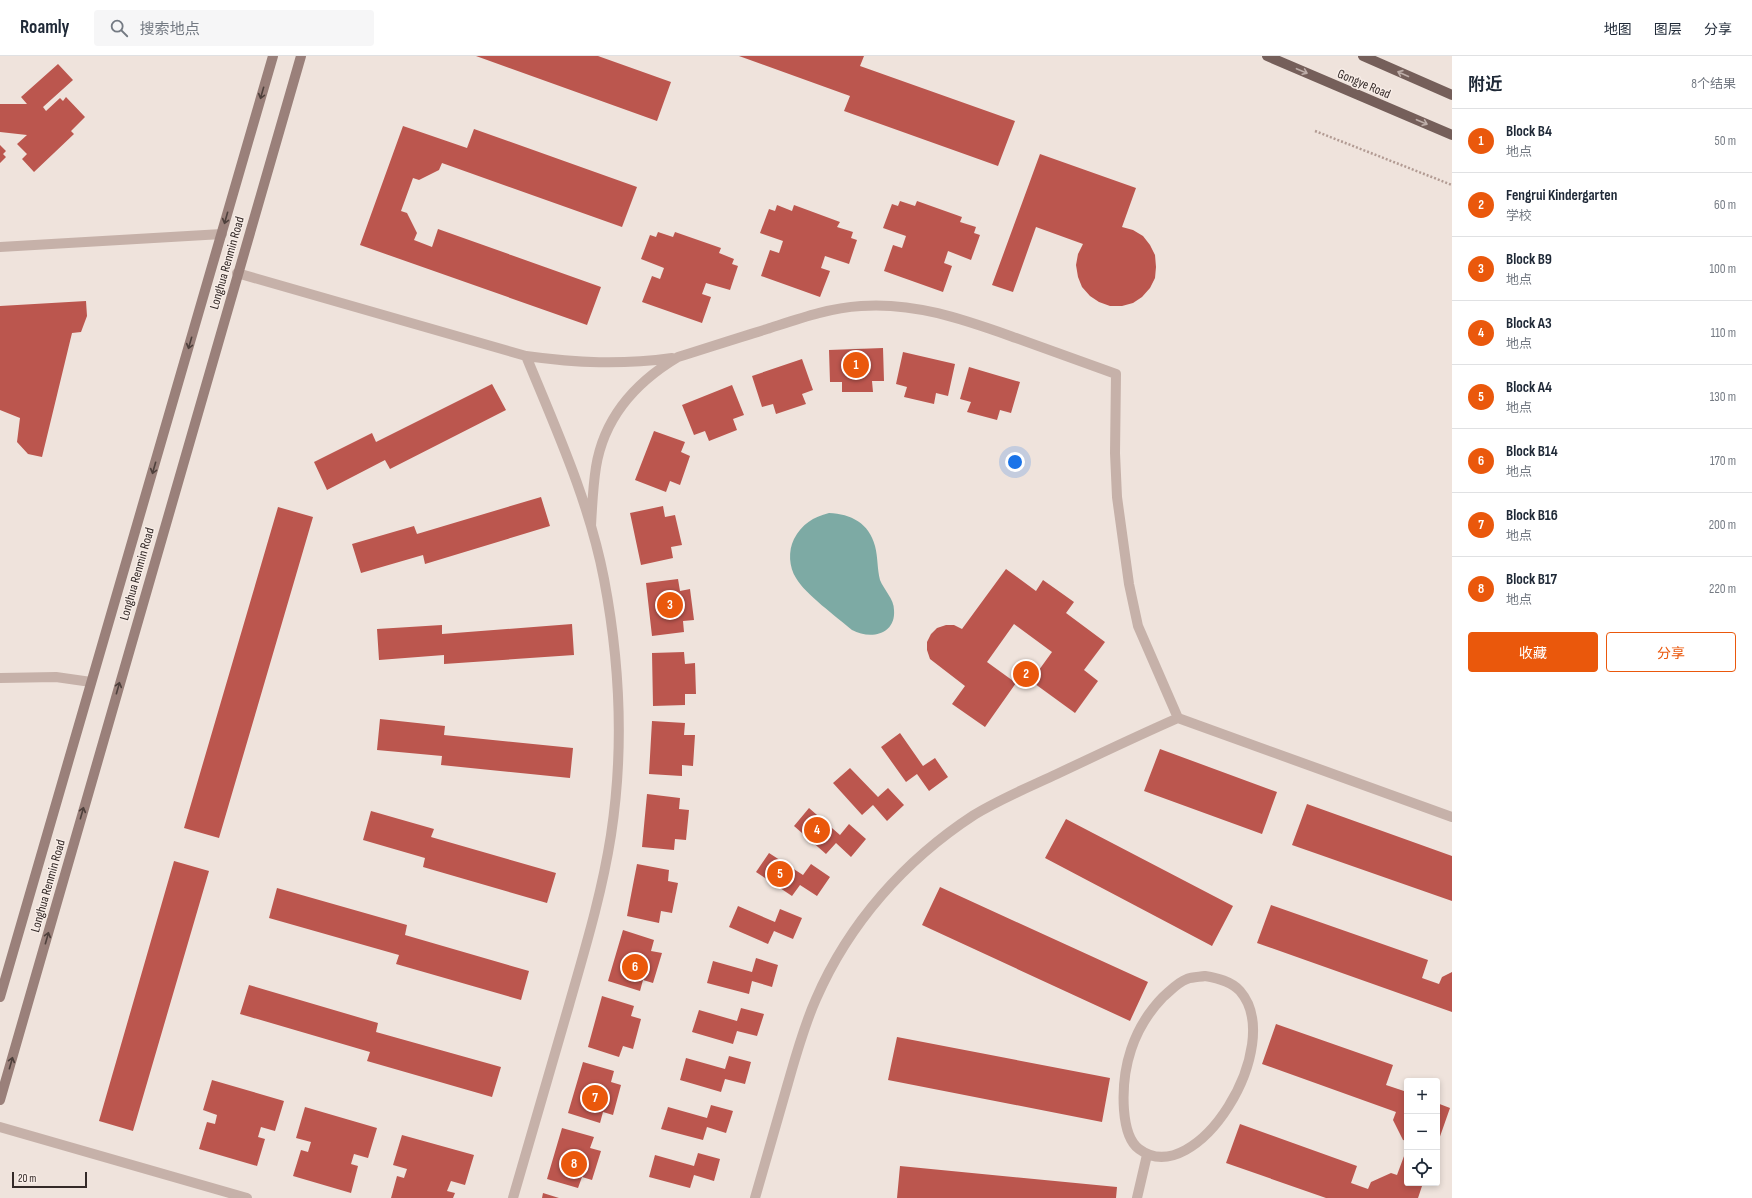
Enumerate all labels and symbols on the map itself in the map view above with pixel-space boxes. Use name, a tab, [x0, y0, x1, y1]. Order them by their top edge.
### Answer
street label: Gongye Road	[1335, 66, 1393, 102]
one-way arrow	[1296, 68, 1308, 76]
one-way arrow	[1398, 70, 1410, 77]
one-way arrow	[258, 87, 265, 100]
one-way arrow	[1416, 119, 1428, 127]
one-way arrow	[222, 212, 229, 225]
street label: Longhua Renmin Road	[206, 215, 248, 311]
one-way arrow	[186, 336, 193, 349]
pin: 1	[843, 350, 869, 380]
your location	[1005, 452, 1025, 472]
one-way arrow	[150, 461, 157, 474]
street label: Longhua Renmin Road	[116, 526, 158, 622]
pin: 3	[657, 590, 683, 620]
pin: 2	[1013, 659, 1039, 689]
one-way arrow	[115, 682, 122, 695]
one-way arrow	[79, 807, 87, 820]
pin: 4	[804, 815, 830, 845]
street label: Longhua Renmin Road	[27, 838, 69, 934]
pin: 5	[767, 859, 793, 889]
one-way arrow	[44, 932, 51, 945]
pin: 6	[622, 952, 648, 982]
one-way arrow	[8, 1057, 15, 1070]
pin: 7	[582, 1083, 608, 1113]
pin: 8	[561, 1149, 587, 1179]
scale bar	[12, 1170, 87, 1189]

